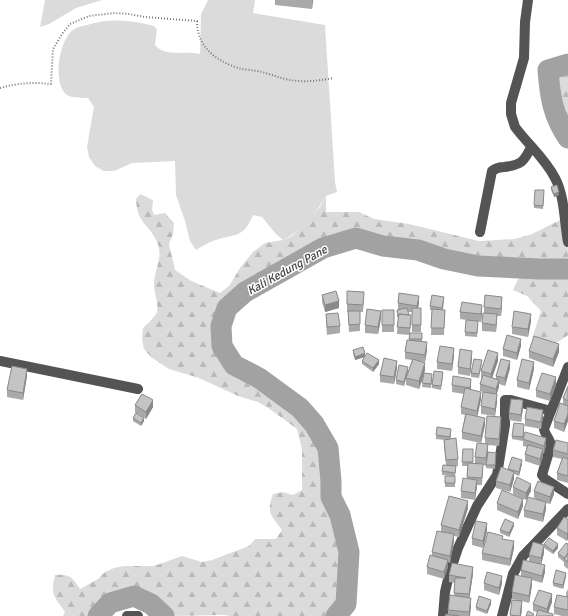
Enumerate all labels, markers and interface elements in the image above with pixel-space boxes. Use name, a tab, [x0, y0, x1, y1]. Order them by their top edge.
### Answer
water label: Kali Kedung Pane	[245, 242, 331, 299]

